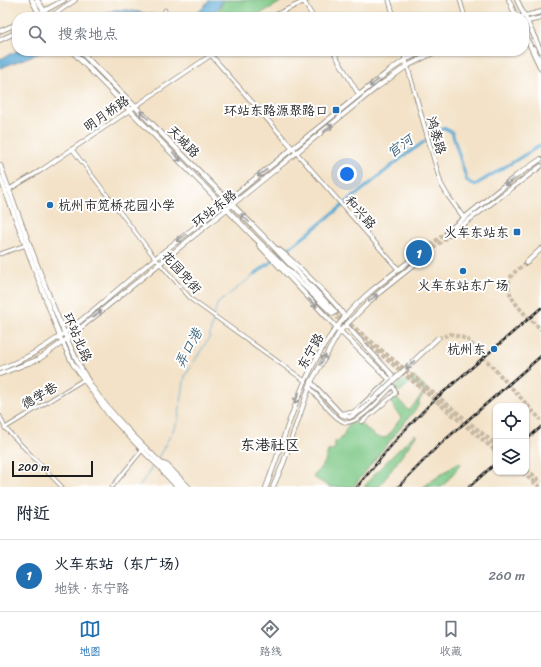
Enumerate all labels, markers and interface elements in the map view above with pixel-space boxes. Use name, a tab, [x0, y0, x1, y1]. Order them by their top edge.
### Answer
search box	[12, 12, 529, 56]
text: 搜索地点	[58, 21, 118, 47]
icon: search	[26, 23, 48, 45]
one-way arrow	[368, 79, 379, 87]
street label: 明月桥路	[78, 89, 134, 138]
place label: 环站东路源聚路口	[224, 99, 328, 122]
marker: 环站东路源聚路口	[331, 105, 341, 115]
one-way arrow	[139, 110, 148, 120]
street label: 鸿泰路	[420, 113, 453, 157]
street label: 天城路	[162, 119, 206, 163]
one-way arrow	[322, 124, 333, 133]
water label: 官河	[382, 127, 421, 165]
one-way arrow	[172, 152, 182, 162]
your location	[337, 164, 357, 184]
one-way arrow	[257, 169, 268, 177]
one-way arrow	[504, 178, 515, 186]
street label: 环站东路	[187, 183, 242, 233]
street label: 和兴路	[339, 190, 382, 235]
place label: 杭州市笕桥花园小学	[58, 194, 175, 217]
marker: 杭州市笕桥花园小学	[45, 200, 55, 210]
one-way arrow	[240, 213, 250, 223]
place label: 火车东站东	[444, 221, 509, 244]
marker: 火车东站东	[512, 227, 522, 237]
one-way arrow	[176, 234, 187, 243]
pin: 1	[406, 238, 432, 268]
street label: 花园兜街	[156, 245, 208, 299]
marker: 火车东站东广场	[458, 266, 468, 276]
place label: 火车东站东广场	[417, 274, 509, 297]
one-way arrow	[367, 294, 378, 303]
one-way arrow	[309, 298, 318, 308]
street label: 环站北路	[56, 309, 99, 366]
one-way arrow	[91, 310, 102, 319]
water label: 弄口港	[168, 322, 210, 373]
street label: 东宁路	[291, 329, 330, 374]
place label: 杭州东	[447, 338, 486, 361]
marker: 杭州东	[489, 344, 499, 354]
one-way arrow	[319, 354, 327, 366]
one-way arrow	[405, 360, 415, 370]
street label: 德学巷	[17, 376, 62, 415]
one-way arrow	[293, 391, 301, 403]
map controls	[493, 403, 529, 475]
button: locate	[493, 403, 529, 439]
district label: 东港社区	[240, 432, 300, 458]
button: layers	[493, 439, 529, 475]
text: 200 m	[18, 458, 50, 477]
scale bar	[12, 459, 93, 478]
text: 附近	[16, 498, 50, 528]
text: 火车东站（东广场）	[54, 551, 189, 577]
text: 1	[26, 564, 32, 587]
text: 260 m	[489, 564, 525, 587]
text: 地铁 · 东宁路	[54, 577, 129, 600]
tab: 地图	[79, 618, 101, 661]
tab: 路线	[259, 618, 281, 661]
tab: 收藏	[440, 618, 462, 661]

